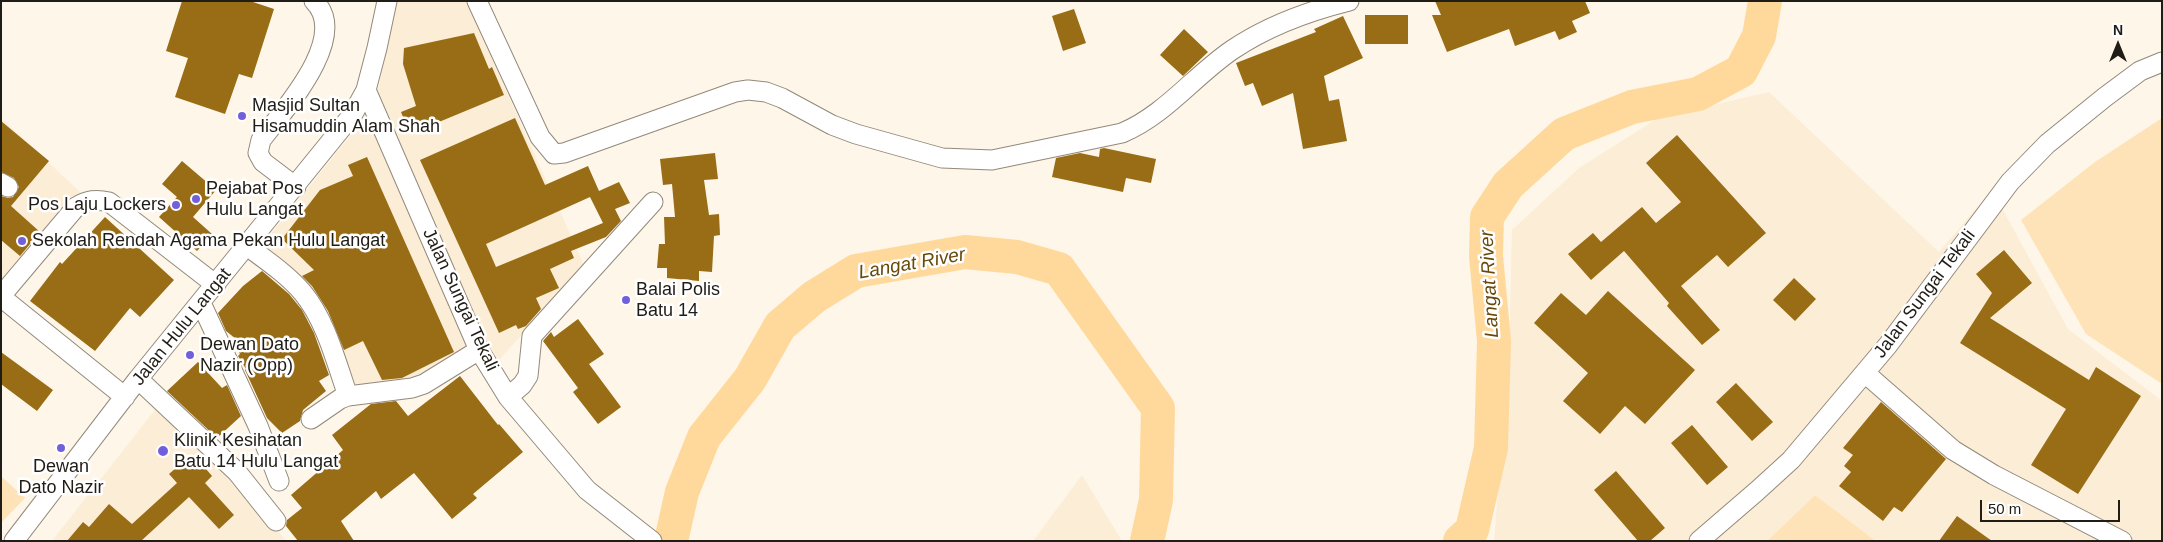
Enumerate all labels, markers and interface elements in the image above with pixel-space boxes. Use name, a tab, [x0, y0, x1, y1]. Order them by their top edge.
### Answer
north arrow	[2093, 20, 2143, 70]
text: N	[2113, 22, 2123, 38]
place label: Masjid Sultan Hisamuddin Alam Shah	[252, 95, 440, 138]
marker: Masjid Sultan Hisamuddin Alam Shah	[236, 110, 248, 122]
place label: Pejabat Pos Hulu Langat	[206, 178, 303, 220]
marker: Pejabat Pos Hulu Langat	[190, 193, 202, 205]
place label: Pos Laju Lockers	[28, 194, 166, 216]
marker: Pos Laju Lockers	[170, 199, 182, 211]
street label: Jalan Sungai Tekali	[417, 225, 503, 375]
street label: Jalan Sungai Tekali	[1870, 226, 1980, 362]
place label: Sekolah Rendah Agama Pekan Hulu Langat	[32, 230, 385, 252]
water label: Langat River	[1476, 230, 1504, 338]
marker: Sekolah Rendah Agama Pekan Hulu Langat	[16, 235, 28, 247]
water label: Langat River	[857, 243, 967, 285]
street label: Jalan Hulu Langat	[128, 264, 236, 390]
place label: Balai Polis Batu 14	[636, 279, 720, 322]
marker: Balai Polis Batu 14	[620, 294, 632, 306]
place label: Dewan Dato Nazir (Opp)	[200, 334, 299, 376]
marker: Dewan Dato Nazir (Opp)	[184, 349, 196, 361]
place label: Klinik Kesihatan Batu 14 Hulu Langat	[174, 430, 338, 472]
marker: Dewan Dato Nazir	[55, 442, 67, 454]
marker: Klinik Kesihatan Batu 14 Hulu Langat	[156, 444, 170, 458]
place label: Dewan Dato Nazir	[18, 456, 104, 498]
scale bar	[1983, 490, 2123, 522]
text: 50 m	[1988, 500, 2021, 517]

